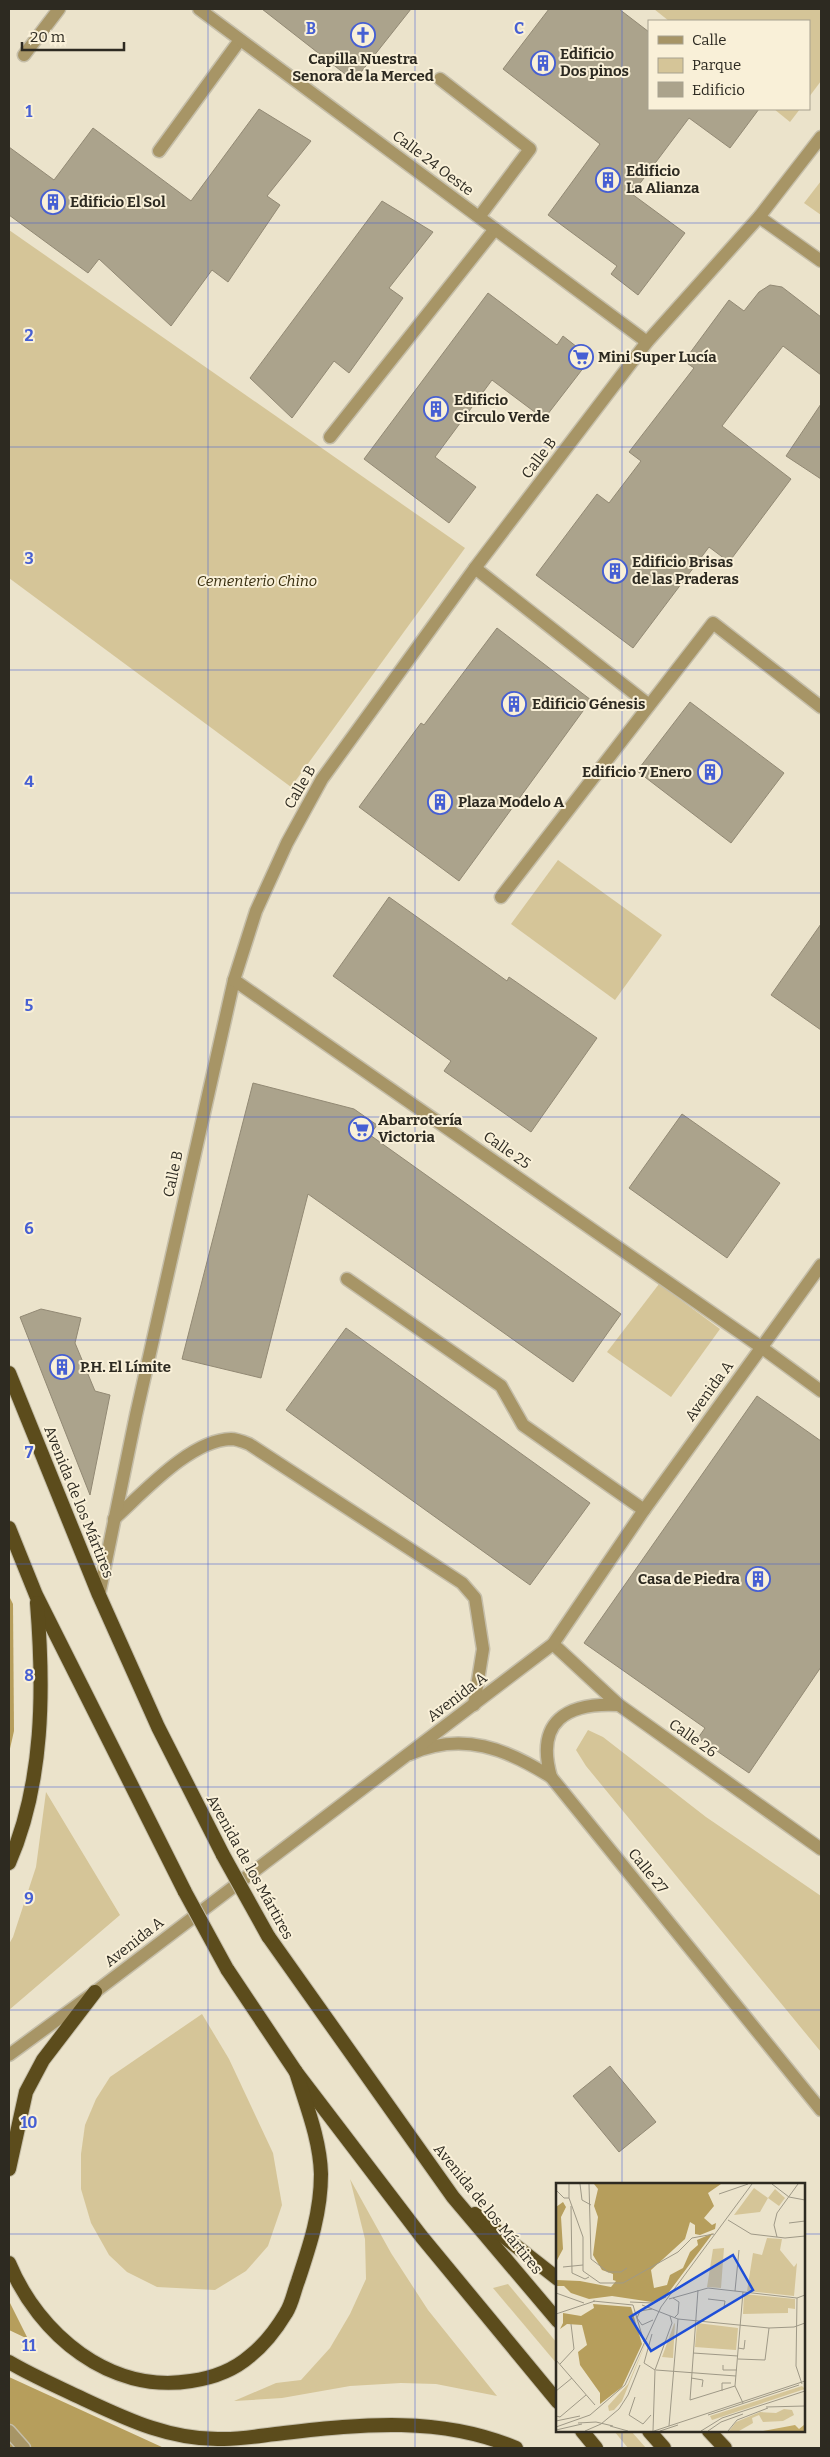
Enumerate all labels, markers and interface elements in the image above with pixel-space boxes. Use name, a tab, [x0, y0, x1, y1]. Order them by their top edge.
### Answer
text: B	[306, 19, 316, 38]
text: C	[514, 19, 524, 38]
scale bar	[22, 20, 125, 52]
legend	[648, 20, 810, 110]
church icon: Capilla Nuestra Senora de la Merced	[350, 22, 376, 48]
text: 20 m	[30, 28, 66, 46]
text: Calle	[692, 31, 726, 49]
place label: Edificio Dos pinos	[560, 45, 629, 80]
place label: Capilla Nuestra Senora de la Merced	[292, 50, 434, 85]
building icon: Edificio Dos pinos	[530, 50, 556, 76]
text: Parque	[692, 56, 741, 74]
text: Edificio	[692, 81, 745, 99]
text: 1	[26, 102, 33, 121]
street label: Calle 24 Oeste	[389, 127, 477, 199]
place label: Edificio La Alianza	[626, 162, 700, 197]
building icon: Edificio La Alianza	[595, 167, 621, 193]
building icon: Edificio El Sol	[40, 189, 66, 215]
place label: Edificio El Sol	[70, 193, 166, 211]
text: 2	[24, 326, 34, 345]
supermarket icon: Mini Super Lucía	[568, 344, 594, 370]
place label: Mini Super Lucía	[598, 348, 717, 366]
place label: Edificio Circulo Verde	[454, 391, 550, 426]
building icon: Edificio Circulo Verde	[423, 396, 449, 422]
street label: Calle B	[518, 434, 560, 482]
text: 3	[24, 549, 34, 568]
place label: Edificio Brisas de las Praderas	[632, 553, 739, 588]
building icon: Edificio Brisas de las Praderas	[602, 558, 628, 584]
park label: Cementerio Chino	[197, 572, 317, 590]
building icon: Edificio Génesis	[501, 691, 527, 717]
place label: Edificio Génesis	[532, 695, 645, 713]
building icon: Edificio 7 Enero	[697, 759, 723, 785]
street label: Calle B	[280, 762, 320, 812]
place label: Edificio 7 Enero	[582, 763, 692, 781]
text: 4	[24, 772, 34, 791]
building icon: Plaza Modelo A	[427, 789, 453, 815]
place label: Plaza Modelo A	[458, 793, 565, 811]
text: 5	[25, 996, 34, 1015]
place label: Abarrotería Victoria	[378, 1111, 463, 1146]
supermarket icon: Abarrotería Victoria	[348, 1116, 374, 1142]
street label: Calle 25	[480, 1127, 534, 1173]
street label: Calle B	[159, 1149, 187, 1199]
text: 6	[24, 1219, 34, 1238]
building icon: P.H. El Límite	[49, 1354, 75, 1380]
street label: Avenida A	[681, 1357, 737, 1425]
place label: P.H. El Límite	[80, 1358, 171, 1376]
street label: Avenida de los Mártires	[40, 1423, 118, 1581]
text: 7	[25, 1443, 34, 1462]
building icon: Casa de Piedra	[745, 1566, 771, 1592]
place label: Casa de Piedra	[638, 1570, 741, 1588]
text: 8	[24, 1666, 34, 1685]
street label: Avenida A	[424, 1668, 491, 1725]
street label: Calle 26	[666, 1715, 721, 1761]
street label: Avenida de los Mártires	[203, 1792, 297, 1942]
street label: Calle 27	[624, 1845, 672, 1898]
text: 9	[24, 1889, 34, 1908]
street label: Avenida A	[101, 1913, 167, 1971]
text: 10	[20, 2113, 38, 2132]
street label: Avenida de los Mártires	[430, 2140, 546, 2278]
inset map	[556, 2183, 805, 2432]
text: 11	[22, 2336, 36, 2355]

